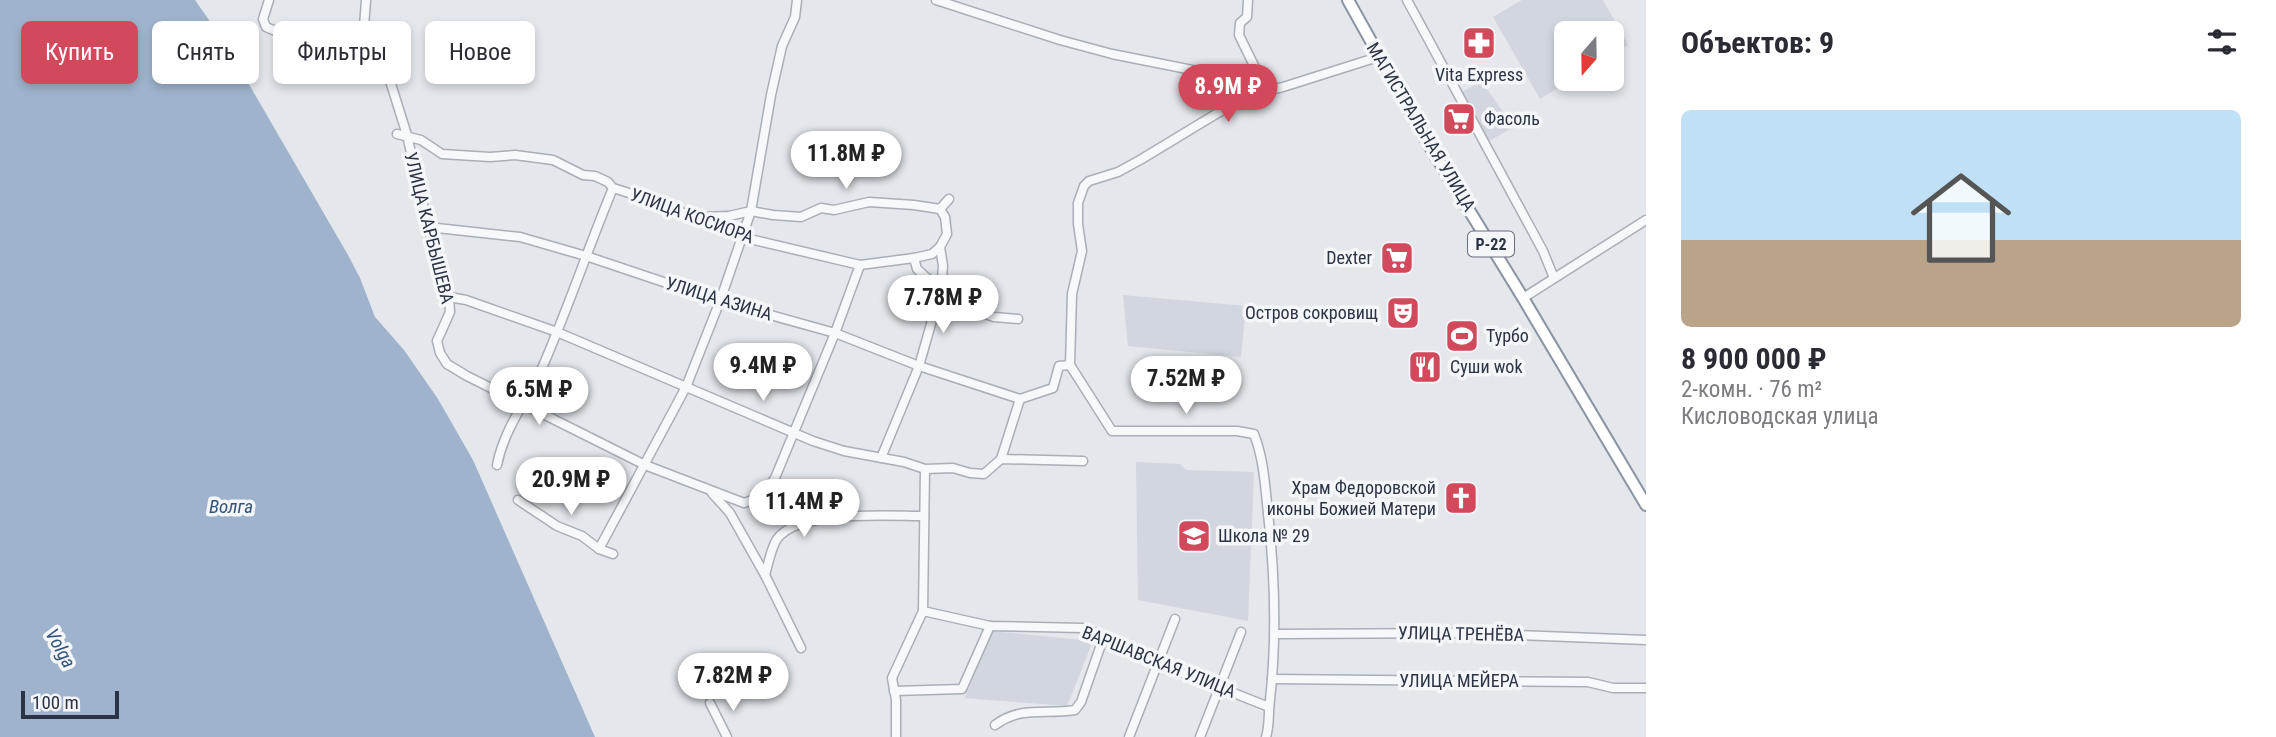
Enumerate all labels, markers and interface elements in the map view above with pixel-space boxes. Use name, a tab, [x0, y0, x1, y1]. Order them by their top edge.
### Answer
chip: Купить	[21, 21, 138, 84]
chip: Снять	[152, 21, 259, 84]
chip: Фильтры	[273, 21, 411, 84]
chip: Новое	[425, 21, 535, 84]
north arrow	[1554, 21, 1624, 91]
map controls	[1554, 21, 1624, 91]
icon: filters	[2203, 23, 2241, 61]
pharmacy icon: Vita Express	[1460, 24, 1498, 62]
text: Объектов: 9	[1681, 25, 1834, 60]
street label: МАГИСТРАЛЬНАЯ УЛИЦА	[1363, 38, 1481, 216]
pin: 8.9M ₽	[1171, 64, 1285, 124]
place label: Vita Express	[1435, 64, 1523, 85]
text: 8.9M ₽	[1194, 73, 1262, 100]
supermarket icon: Фасоль	[1440, 100, 1478, 138]
place label: Фасоль	[1484, 108, 1540, 129]
pin: 11.8M ₽	[781, 132, 911, 191]
text: 11.8M ₽	[807, 140, 885, 167]
street label: УЛИЦА КАРБЫШЕВА	[400, 150, 459, 306]
icon: home	[1898, 155, 2024, 281]
street label: УЛИЦА КОСИОРА	[628, 183, 757, 248]
road number: Р-22	[1468, 232, 1514, 256]
supermarket icon: Dexter	[1378, 239, 1416, 277]
place label: Dexter	[1326, 247, 1373, 268]
street label: УЛИЦА АЗИНА	[663, 272, 776, 325]
pin: 7.78M ₽	[878, 276, 1008, 335]
text: 7.78M ₽	[904, 284, 982, 311]
theatre icon: Остров сокровищ	[1384, 294, 1422, 332]
place label: Остров сокровищ	[1245, 302, 1378, 323]
sports icon: Турбо	[1443, 317, 1481, 355]
place label: Турбо	[1486, 325, 1529, 346]
text: 8 900 000 ₽	[1681, 341, 1827, 376]
pin: 9.4M ₽	[706, 344, 820, 403]
restaurant icon: Суши wok	[1406, 348, 1444, 386]
text: 9.4M ₽	[729, 352, 797, 379]
pin: 7.52M ₽	[1121, 356, 1251, 416]
place label: Суши wok	[1450, 356, 1523, 377]
text: 7.52M ₽	[1147, 365, 1225, 392]
pin: 6.5M ₽	[482, 368, 596, 427]
text: 6.5M ₽	[505, 376, 573, 403]
text: 2-комн. · 76 m²	[1681, 376, 1822, 403]
text: Кисловодская улица	[1681, 403, 1879, 430]
pin: 20.9M ₽	[506, 458, 636, 517]
text: 20.9M ₽	[532, 466, 610, 493]
place label: Храм Федоровской иконы Божией Матери	[1267, 477, 1436, 519]
church icon: Храм Федоровской иконы Божией Матери	[1442, 479, 1480, 517]
pin: 11.4M ₽	[739, 480, 869, 539]
text: 11.4M ₽	[765, 488, 843, 515]
water label: Волга	[209, 495, 253, 518]
school or university icon: Школа № 29	[1175, 517, 1213, 555]
place label: Школа № 29	[1218, 525, 1310, 546]
street label: ВАРШАВСКАЯ УЛИЦА	[1079, 621, 1240, 702]
street label: УЛИЦА ТРЕНЁВА	[1398, 622, 1525, 645]
water label: Volga	[40, 625, 81, 672]
pin: 7.82M ₽	[668, 654, 798, 713]
text: 7.82M ₽	[694, 662, 772, 689]
street label: УЛИЦА МЕЙЕРА	[1399, 670, 1519, 691]
scale bar	[21, 688, 119, 720]
text: 100 m	[32, 691, 79, 714]

